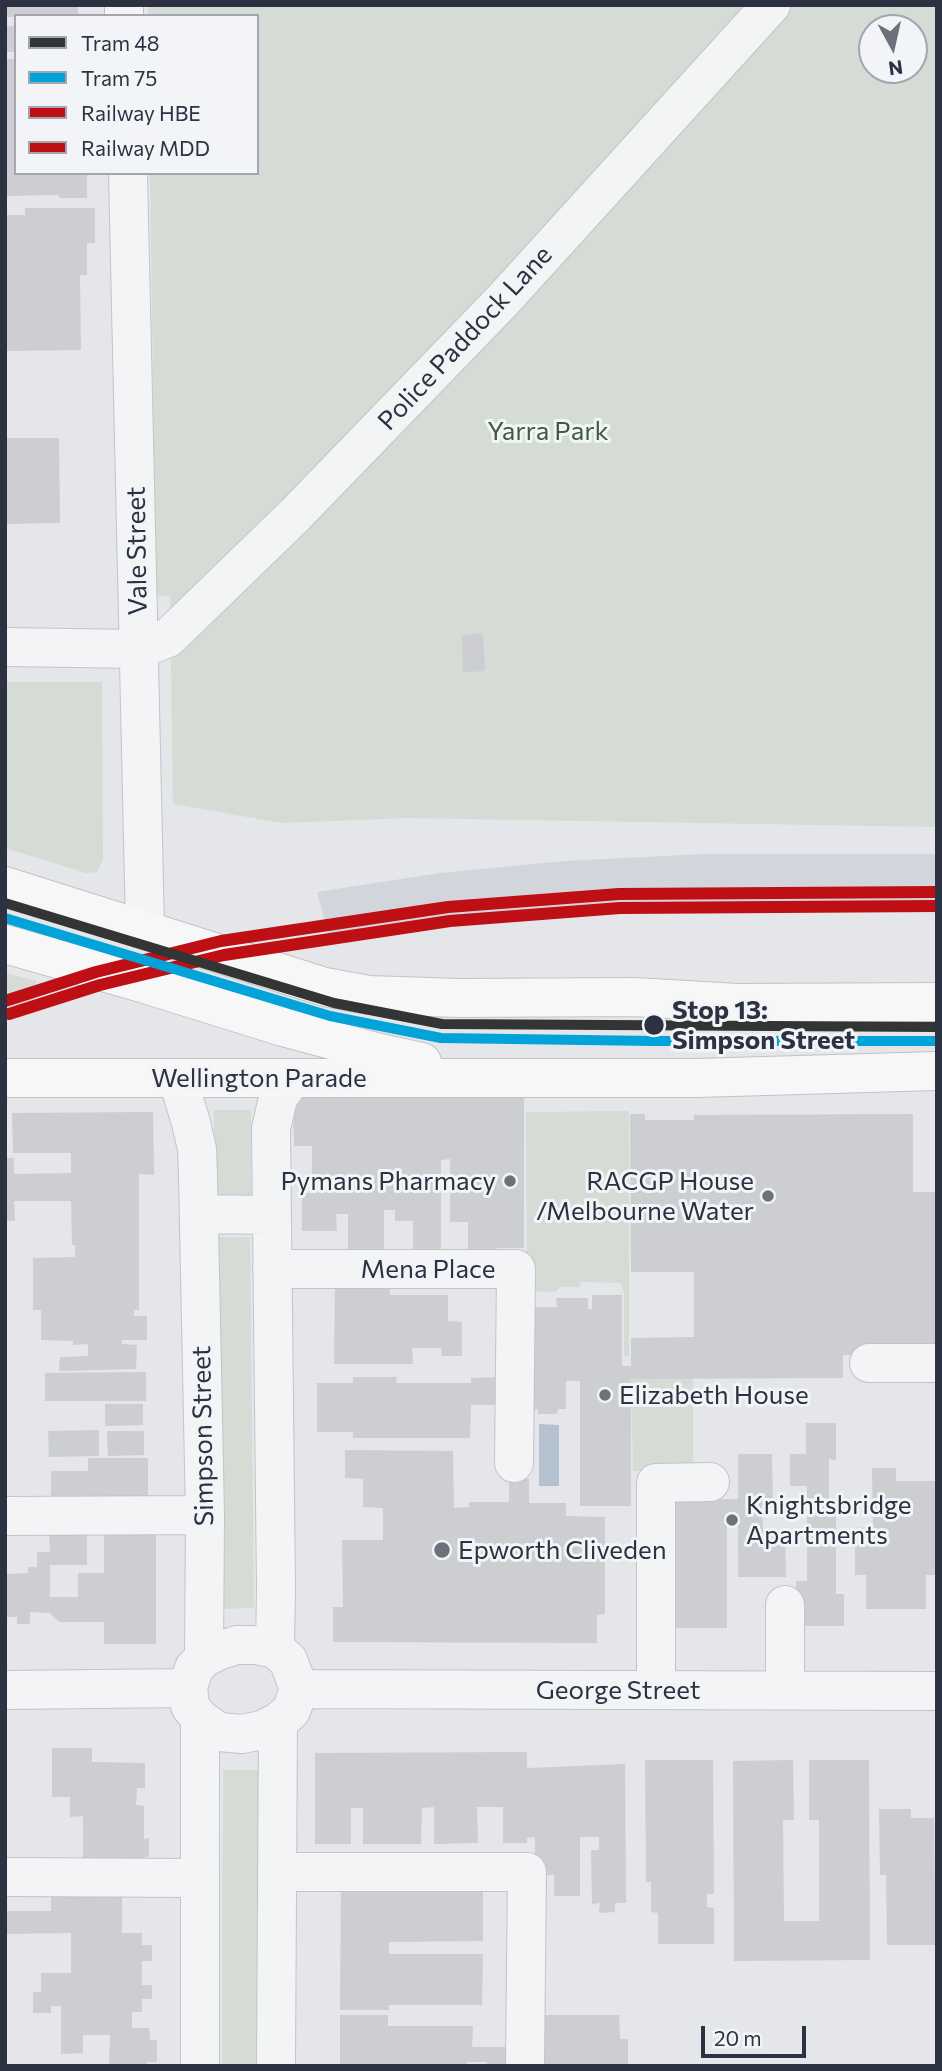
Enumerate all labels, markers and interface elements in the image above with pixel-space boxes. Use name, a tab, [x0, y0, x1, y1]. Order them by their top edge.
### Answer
legend	[14, 14, 259, 175]
north arrow	[858, 14, 928, 84]
text: Tram 48	[81, 30, 160, 55]
text: N	[887, 56, 904, 81]
text: Tram 75	[81, 65, 157, 90]
text: Railway HBE	[81, 100, 201, 125]
text: Railway MDD	[81, 135, 210, 160]
street label: Police Paddock Lane	[371, 239, 559, 437]
park label: Yarra Park	[487, 415, 609, 447]
street label: Vale Street	[120, 486, 154, 616]
place label: Stop 13: Simpson Street	[672, 994, 855, 1056]
marker: Stop 13: Simpson Street	[642, 1013, 666, 1037]
street label: Wellington Parade	[151, 1062, 367, 1094]
place label: Pymans Pharmacy	[280, 1165, 496, 1197]
place label: RACGP House /Melbourne Water	[536, 1165, 754, 1226]
marker: Pymans Pharmacy	[502, 1173, 518, 1189]
marker: RACGP House /Melbourne Water	[760, 1188, 776, 1204]
street label: Mena Place	[360, 1253, 496, 1285]
street label: Simpson Street	[186, 1346, 220, 1526]
place label: Elizabeth House	[619, 1379, 809, 1411]
marker: Elizabeth House	[597, 1387, 613, 1403]
place label: Knightsbridge Apartments	[746, 1489, 912, 1550]
marker: Knightsbridge Apartments	[724, 1512, 740, 1528]
place label: Epworth Cliveden	[458, 1534, 667, 1566]
marker: Epworth Cliveden	[432, 1540, 452, 1560]
street label: George Street	[536, 1674, 700, 1706]
scale bar	[704, 2011, 809, 2056]
text: 20 m	[714, 2025, 762, 2050]

